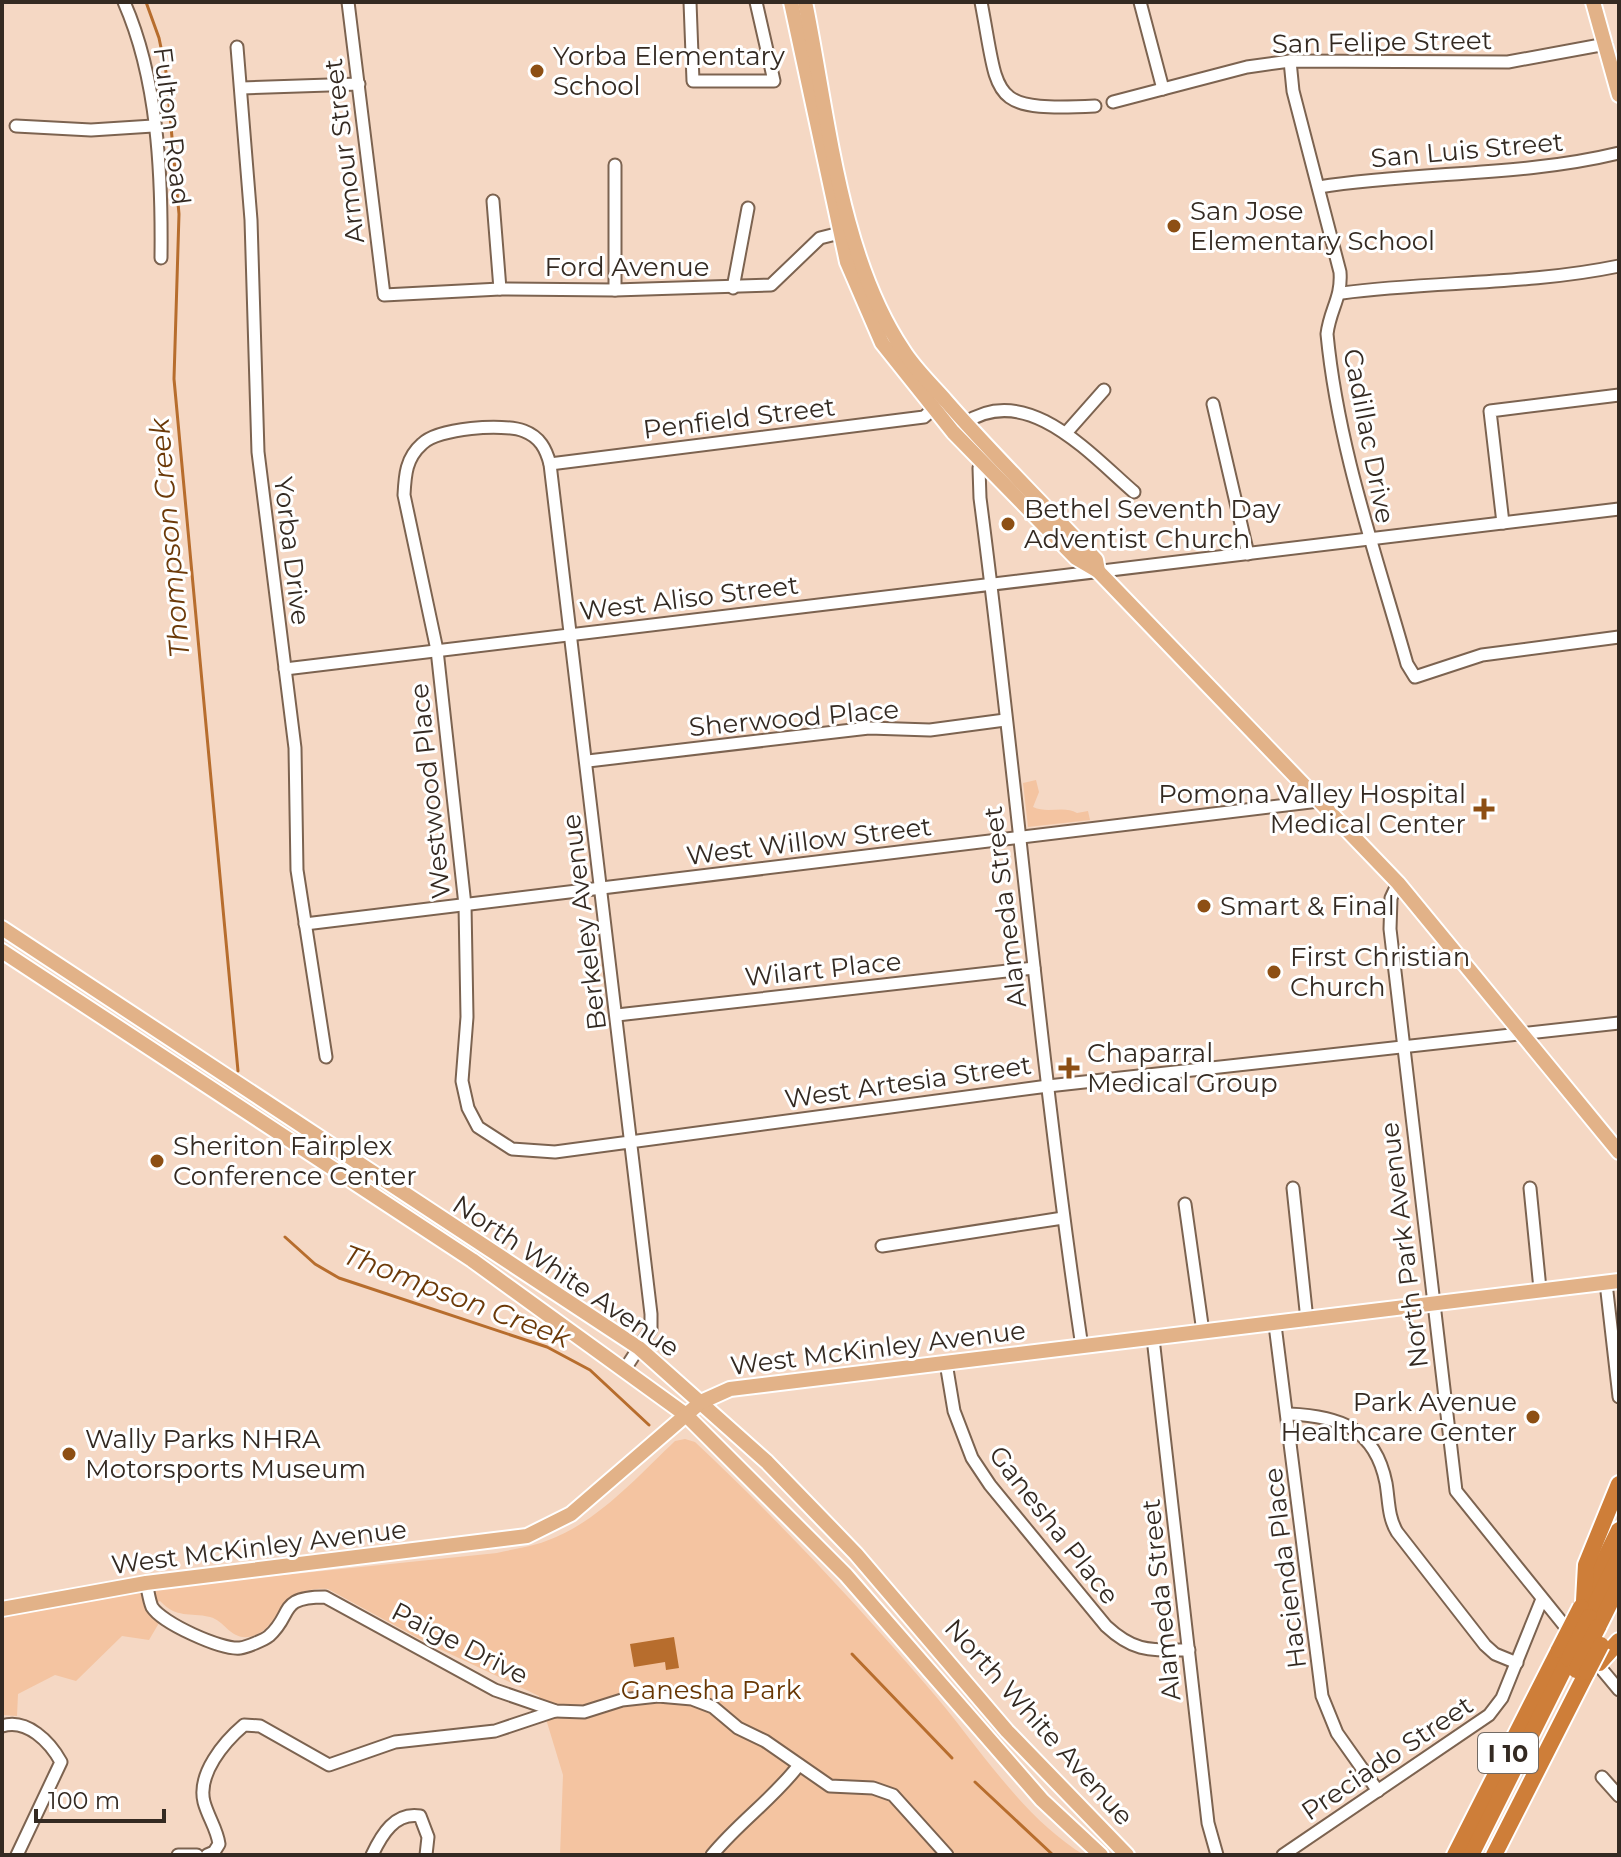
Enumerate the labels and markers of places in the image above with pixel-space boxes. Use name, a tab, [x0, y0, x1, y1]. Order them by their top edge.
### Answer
place label: Yorba Elementary School	[553, 40, 786, 102]
marker: Yorba Elementary School	[528, 62, 546, 80]
place label: San Jose Elementary School	[1190, 195, 1435, 257]
marker: San Jose Elementary School	[1165, 217, 1183, 235]
place label: Bethel Seventh Day Adventist Church	[1024, 493, 1282, 555]
marker: Bethel Seventh Day Adventist Church	[999, 515, 1017, 533]
place label: Pomona Valley Hospital Medical Center	[1158, 778, 1466, 840]
marker: Pomona Valley Hospital Medical Center	[1473, 798, 1495, 820]
place label: Smart & Final	[1220, 890, 1395, 922]
marker: Smart & Final	[1195, 897, 1213, 915]
place label: First Christian Church	[1290, 941, 1470, 1003]
marker: First Christian Church	[1265, 963, 1283, 981]
place label: Chaparral Medical Group	[1087, 1037, 1278, 1099]
marker: Chaparral Medical Group	[1058, 1057, 1080, 1079]
place label: Sheriton Fairplex Conference Center	[173, 1130, 417, 1192]
marker: Sheriton Fairplex Conference Center	[148, 1152, 166, 1170]
place label: Park Avenue Healthcare Center	[1280, 1386, 1517, 1448]
marker: Park Avenue Healthcare Center	[1524, 1408, 1542, 1426]
place label: Wally Parks NHRA Motorsports Museum	[85, 1423, 366, 1485]
marker: Wally Parks NHRA Motorsports Museum	[60, 1445, 78, 1463]

